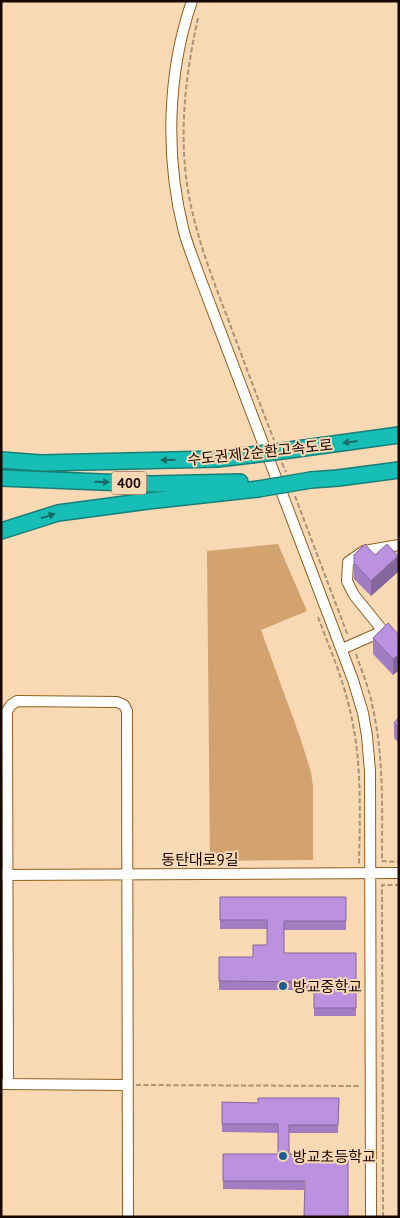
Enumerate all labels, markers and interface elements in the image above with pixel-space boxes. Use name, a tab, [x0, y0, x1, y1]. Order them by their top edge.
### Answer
street label: 수도권제2순환고속도로	[186, 435, 334, 469]
one-way arrow	[342, 438, 358, 446]
one-way arrow	[159, 456, 175, 464]
road number: 400	[112, 472, 146, 494]
one-way arrow	[95, 478, 111, 486]
one-way arrow	[40, 512, 55, 520]
street label: 동탄대로9길	[161, 850, 239, 869]
place label: 방교중학교	[293, 977, 362, 996]
marker: 방교중학교	[277, 980, 289, 992]
place label: 방교초등학교	[293, 1147, 376, 1166]
marker: 방교초등학교	[277, 1150, 289, 1162]

